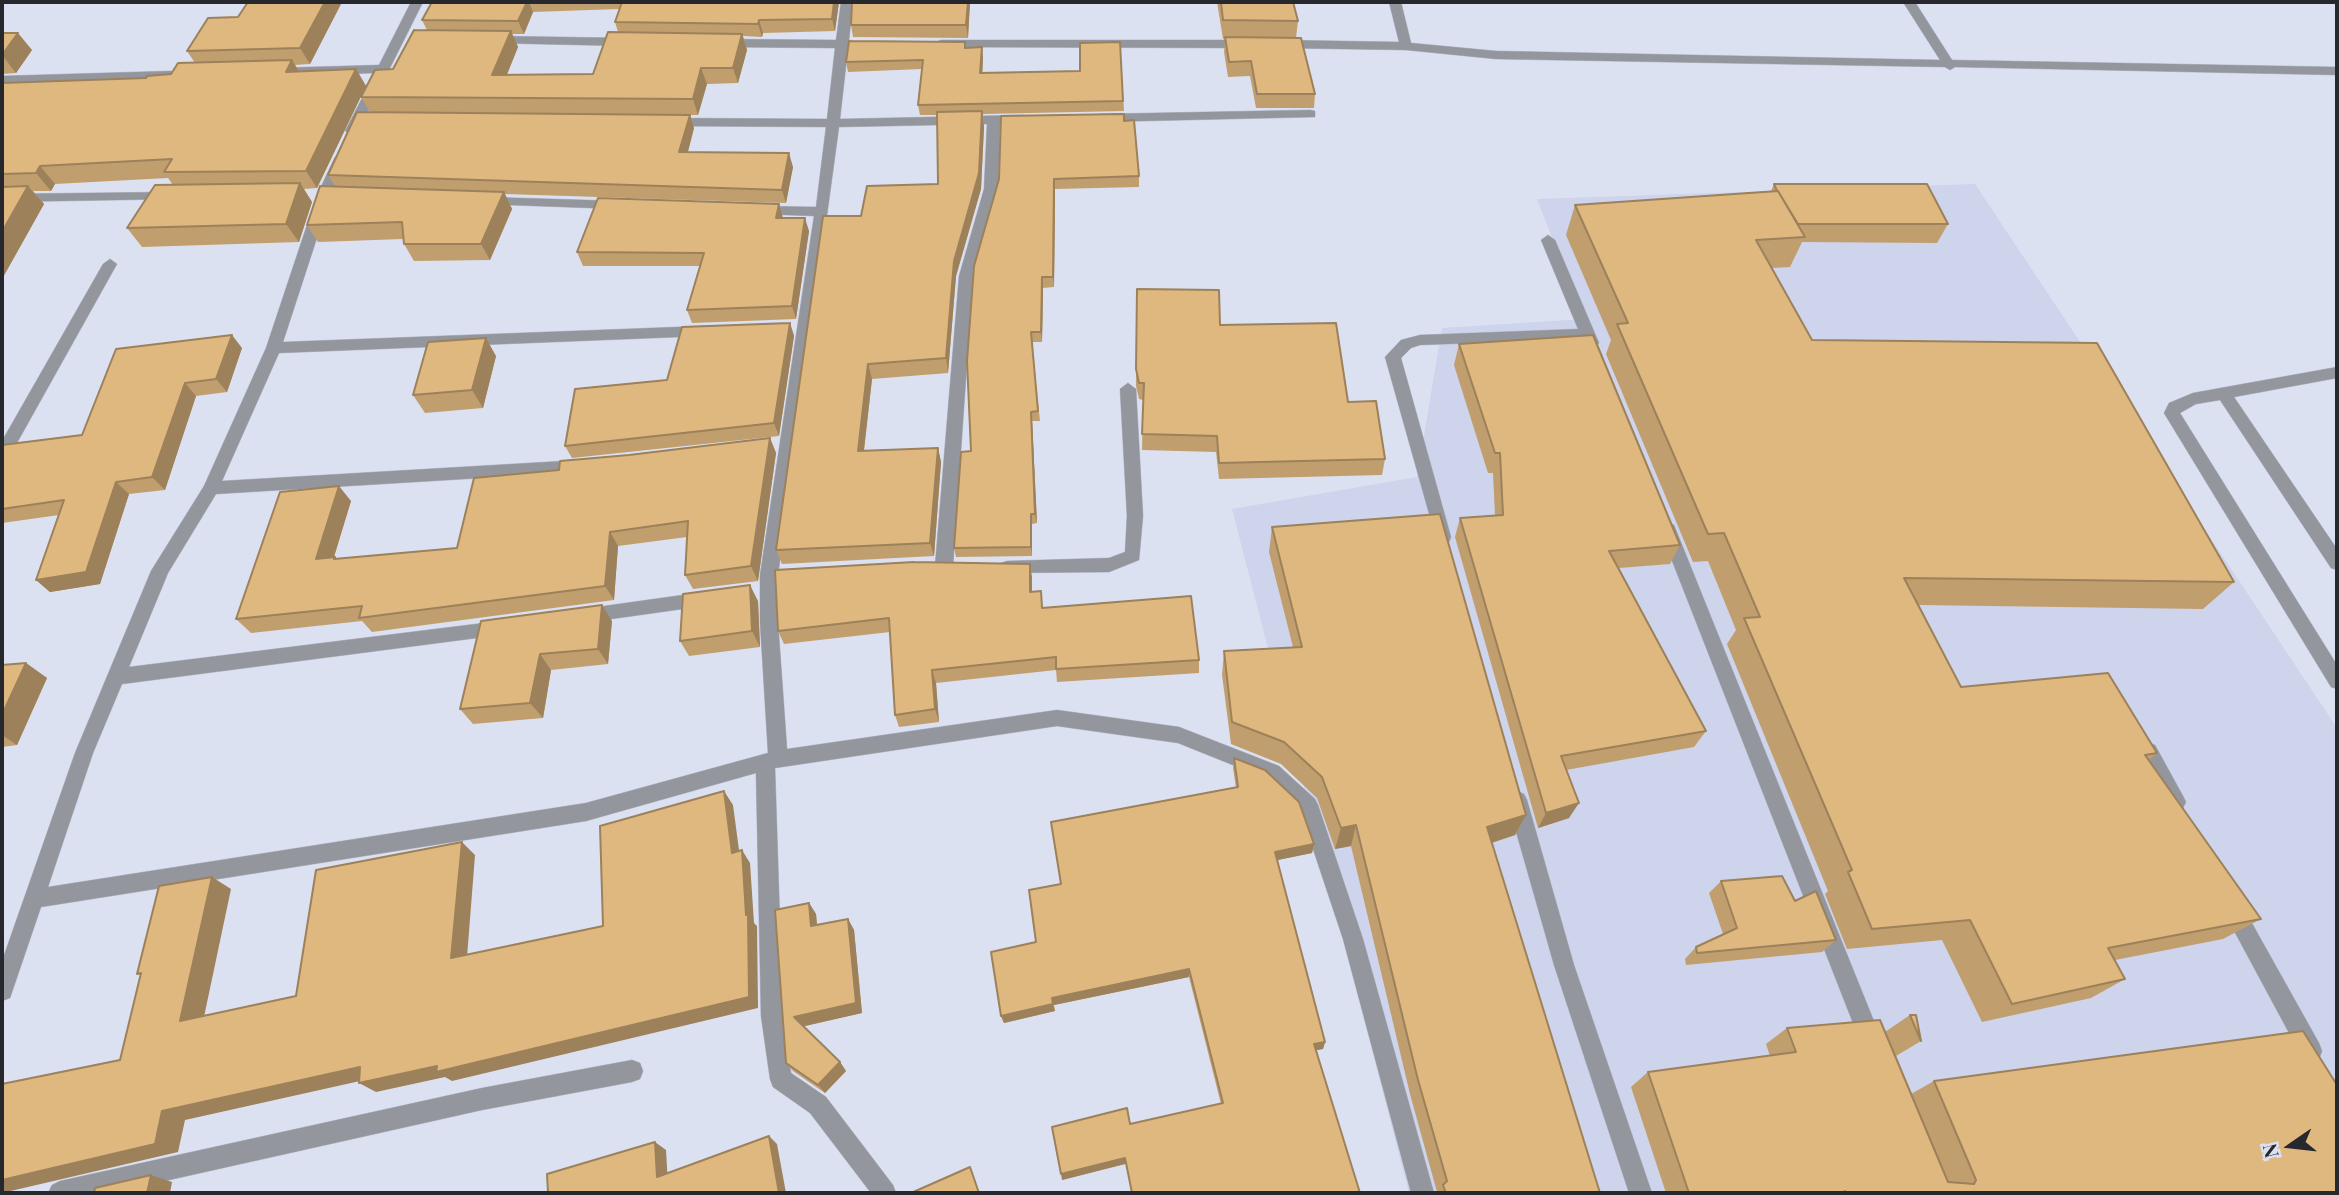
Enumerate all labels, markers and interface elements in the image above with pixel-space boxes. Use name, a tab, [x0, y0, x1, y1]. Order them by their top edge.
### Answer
north arrow	[2255, 1111, 2325, 1181]
text: N	[2255, 1141, 2284, 1161]

